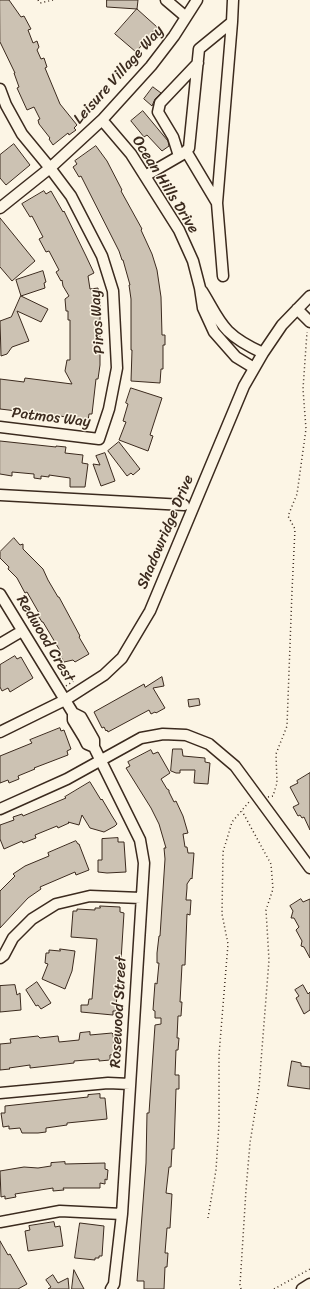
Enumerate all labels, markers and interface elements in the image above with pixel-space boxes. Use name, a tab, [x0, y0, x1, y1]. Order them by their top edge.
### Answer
street label: Leisure Village Way	[70, 22, 168, 128]
street label: Ocean Hills Drive	[128, 133, 202, 237]
street label: Piros Way	[87, 289, 109, 355]
street label: Patmos Way	[11, 404, 91, 432]
street label: Shadowridge Drive	[134, 472, 198, 592]
street label: Redwood Crest	[12, 592, 78, 686]
street label: Rosewood Street	[107, 956, 131, 1068]

